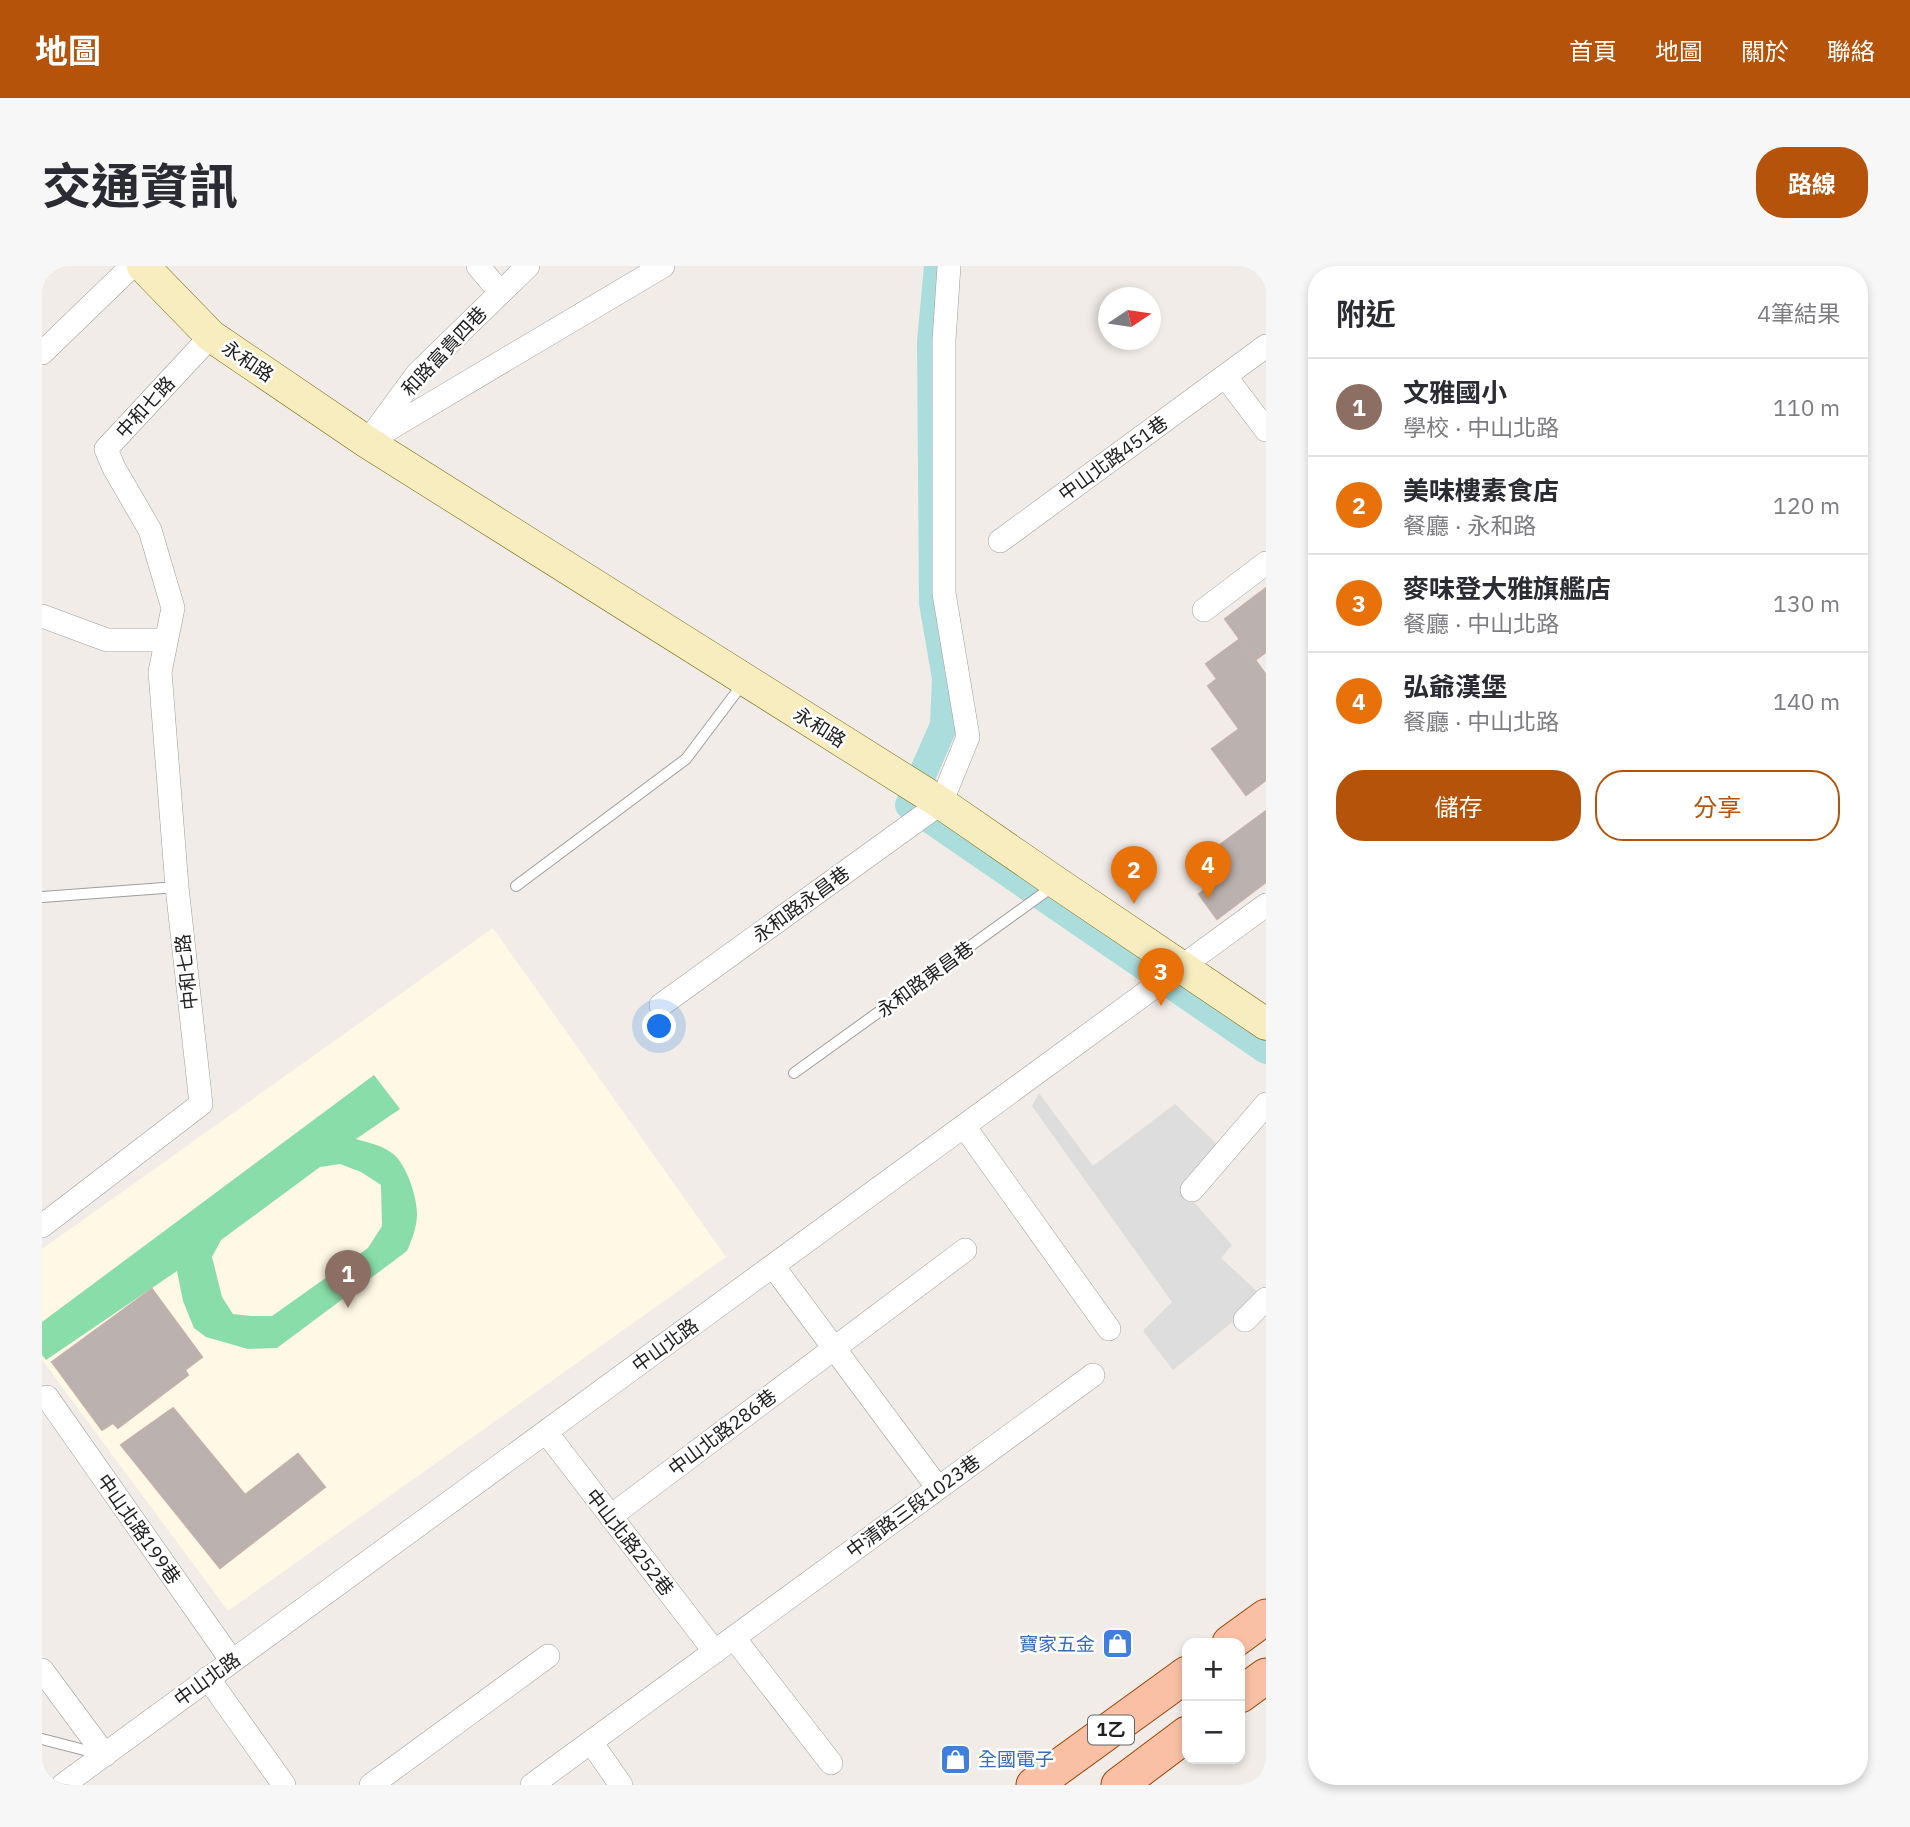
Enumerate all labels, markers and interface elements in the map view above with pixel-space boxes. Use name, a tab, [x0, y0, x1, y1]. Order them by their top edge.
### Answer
text: 地圖	[35, 29, 101, 72]
text: 首頁	[1569, 35, 1617, 67]
text: 地圖	[1655, 35, 1703, 67]
text: 關於	[1741, 35, 1789, 67]
text: 聯絡	[1827, 35, 1875, 67]
button: 路線	[1756, 147, 1868, 218]
text: 交通資訊	[42, 154, 238, 217]
north arrow	[1098, 287, 1161, 350]
text: 附近	[1336, 294, 1396, 333]
text: 4筆結果	[1757, 298, 1840, 328]
street label: 和路富貴四巷	[396, 301, 492, 401]
street label: 永和路	[218, 335, 278, 387]
street label: 中和七路	[110, 371, 180, 443]
text: 文雅國小	[1403, 375, 1507, 409]
text: 1	[1352, 392, 1366, 422]
text: 110 m	[1773, 392, 1840, 422]
street label: 中山北路451巷	[1054, 410, 1172, 506]
text: 學校 · 中山北路	[1403, 412, 1559, 442]
text: 美味樓素食店	[1403, 473, 1559, 507]
text: 2	[1352, 490, 1366, 520]
text: 120 m	[1773, 490, 1840, 520]
text: 餐廳 · 永和路	[1403, 510, 1536, 540]
text: 麥味登大雅旗艦店	[1403, 571, 1611, 605]
text: 3	[1352, 588, 1366, 618]
text: 130 m	[1773, 588, 1840, 618]
text: 餐廳 · 中山北路	[1403, 608, 1559, 638]
text: 弘爺漢堡	[1403, 669, 1507, 703]
text: 4	[1352, 686, 1366, 716]
text: 140 m	[1773, 686, 1840, 716]
street label: 永和路	[789, 702, 851, 752]
text: 餐廳 · 中山北路	[1403, 706, 1559, 736]
button: 儲存	[1336, 770, 1581, 841]
button: 分享	[1595, 770, 1840, 841]
pin: 4	[1185, 841, 1231, 899]
pin: 2	[1111, 846, 1157, 904]
street label: 永和路永昌巷	[748, 861, 854, 947]
street label: 中和七路	[170, 933, 202, 1011]
street label: 永和路東昌巷	[872, 936, 978, 1022]
pin: 3	[1138, 948, 1184, 1006]
your location	[642, 1009, 676, 1043]
pin: 1	[325, 1250, 371, 1308]
street label: 中山北路	[627, 1313, 703, 1377]
street label: 中山北路286巷	[663, 1384, 781, 1480]
street label: 中清路三段1023巷	[841, 1449, 985, 1563]
street label: 中山北路199巷	[92, 1469, 186, 1589]
street label: 中山北路252巷	[581, 1484, 679, 1600]
shop icon: 寶家五金	[1101, 1627, 1135, 1661]
place label: 寶家五金	[1019, 1632, 1095, 1656]
map controls	[1182, 1638, 1245, 1764]
button: +	[1182, 1638, 1245, 1701]
street label: 中山北路	[169, 1647, 245, 1711]
button: −	[1182, 1701, 1245, 1764]
road number: 1乙	[1088, 1716, 1134, 1744]
shop icon: 全國電子	[938, 1742, 972, 1776]
place label: 全國電子	[978, 1747, 1054, 1771]

